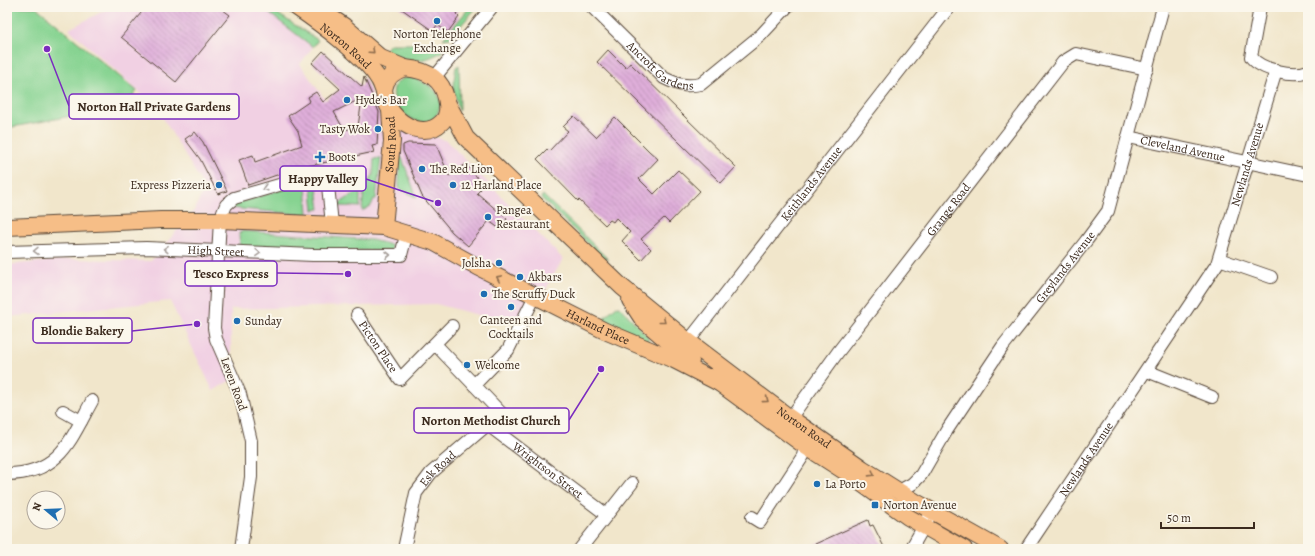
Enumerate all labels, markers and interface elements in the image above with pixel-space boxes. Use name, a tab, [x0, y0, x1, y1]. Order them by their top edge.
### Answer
marker: Norton Telephone Exchange	[432, 16, 442, 26]
street label: Norton Road	[317, 19, 375, 73]
place label: Norton Telephone Exchange	[393, 26, 481, 56]
street label: Ancroft Gardens	[623, 37, 694, 93]
one-way arrow	[368, 46, 375, 53]
place label: Hyde's Bar	[355, 92, 407, 108]
callout: Norton Hall Private Gardens	[69, 94, 239, 119]
marker: Hyde's Bar	[342, 95, 352, 105]
text: Norton Hall Private Gardens	[77, 98, 231, 115]
street label: South Road	[381, 115, 400, 173]
place label: Tasty Wok	[320, 121, 370, 137]
street label: Newlands Avenue	[1227, 121, 1268, 208]
marker: Tasty Wok	[373, 124, 383, 134]
street label: Cleveland Avenue	[1139, 132, 1227, 165]
street label: Keithlands Avenue	[777, 143, 846, 225]
place label: Boots	[328, 149, 356, 165]
marker: Boots	[315, 152, 325, 162]
place label: The Red Lion	[430, 161, 493, 177]
marker: The Red Lion	[417, 164, 427, 174]
callout: Happy Valley	[280, 166, 366, 191]
text: Happy Valley	[288, 170, 359, 187]
place label: Express Pizzeria	[130, 177, 211, 193]
place label: 12 Harland Place	[461, 177, 542, 193]
street label: Grange Road	[923, 179, 974, 240]
marker: Express Pizzeria	[214, 180, 224, 190]
marker: 12 Harland Place	[448, 180, 458, 190]
one-way arrow	[262, 183, 269, 192]
place label: Pangea Restaurant	[496, 202, 550, 232]
marker: Pangea Restaurant	[483, 212, 493, 222]
street label: Greylands Avenue	[1032, 228, 1099, 306]
street label: High Street	[187, 242, 245, 260]
one-way arrow	[163, 245, 169, 254]
one-way arrow	[33, 247, 39, 255]
one-way arrow	[255, 249, 261, 258]
one-way arrow	[385, 251, 391, 259]
place label: Jolsha	[462, 255, 491, 271]
marker: Jolsha	[494, 258, 504, 268]
callout: Tesco Express	[185, 261, 277, 286]
text: Tesco Express	[193, 265, 269, 282]
place label: Akbars	[527, 269, 562, 285]
marker: Akbars	[515, 272, 525, 282]
one-way arrow	[495, 275, 503, 282]
place label: The Scruffy Duck	[492, 286, 575, 302]
marker: The Scruffy Duck	[479, 289, 489, 299]
marker: Canteen and Cocktails	[506, 302, 516, 312]
street label: Harland Place	[563, 305, 632, 348]
place label: Canteen and Cocktails	[480, 312, 543, 342]
place label: Sunday	[245, 313, 282, 329]
marker: Sunday	[232, 316, 242, 326]
one-way arrow	[658, 316, 665, 323]
street label: Picton Place	[355, 317, 401, 376]
callout: Blondie Bakery	[33, 318, 132, 343]
text: Blondie Bakery	[40, 322, 125, 339]
street label: Leven Road	[217, 355, 251, 414]
place label: Welcome	[474, 357, 520, 373]
marker: Welcome	[462, 360, 472, 370]
one-way arrow	[761, 395, 768, 402]
street label: Norton Road	[773, 403, 835, 452]
callout: Norton Methodist Church	[414, 408, 569, 433]
text: Norton Methodist Church	[421, 412, 561, 429]
street label: Newlands Avenue	[1055, 419, 1117, 500]
street label: Wrightson Street	[509, 438, 586, 502]
street label: Esk Road	[416, 447, 460, 490]
one-way arrow	[868, 470, 875, 477]
place label: La Porto	[825, 476, 866, 492]
marker: La Porto	[812, 479, 822, 489]
north arrow	[26, 490, 66, 530]
place label: Norton Avenue	[883, 497, 957, 513]
marker: Norton Avenue	[870, 500, 880, 510]
text: N	[29, 501, 45, 513]
scale bar	[1161, 504, 1254, 530]
text: 50 m	[1167, 510, 1191, 526]

